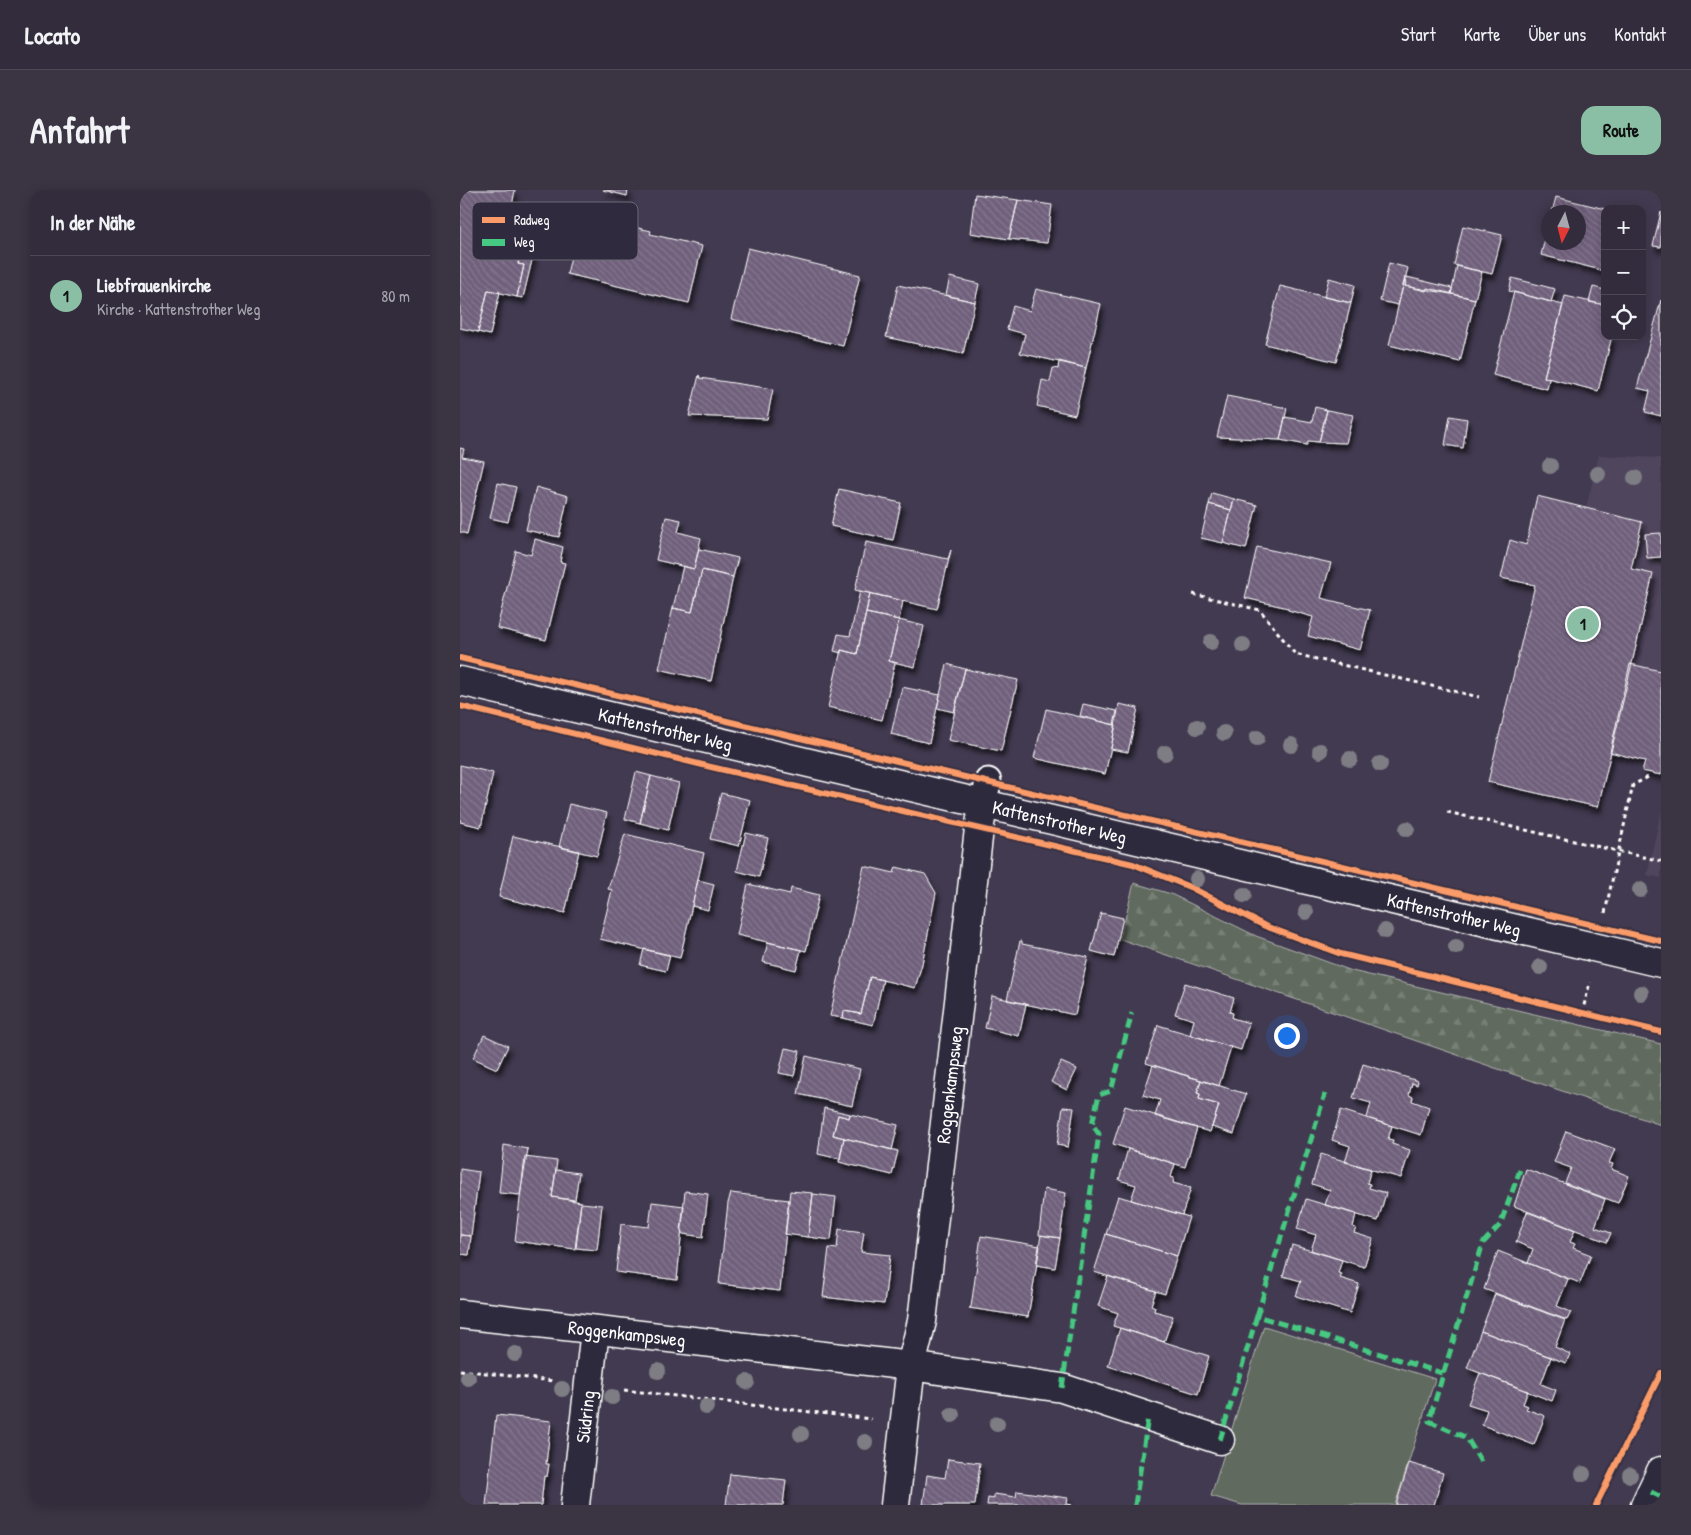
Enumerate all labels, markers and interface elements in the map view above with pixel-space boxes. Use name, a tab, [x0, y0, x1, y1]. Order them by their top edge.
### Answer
text: Locato	[25, 19, 80, 51]
text: Start	[1401, 22, 1436, 47]
text: Karte	[1464, 22, 1500, 47]
text: Über uns	[1528, 22, 1586, 47]
text: Kontakt	[1614, 22, 1666, 47]
button: Route	[1581, 106, 1661, 155]
text: Anfahrt	[30, 107, 129, 154]
legend	[472, 202, 638, 260]
north arrow	[1541, 205, 1586, 250]
map controls	[1601, 205, 1646, 340]
button: +	[1601, 205, 1646, 250]
text: In der Nähe	[50, 208, 135, 237]
text: Radweg	[514, 210, 550, 230]
text: Weg	[514, 232, 534, 252]
button: −	[1601, 250, 1646, 295]
text: Liebfrauenkirche	[97, 272, 211, 298]
text: 1	[63, 285, 69, 307]
text: 80 m	[381, 285, 410, 307]
button: locate	[1601, 295, 1646, 340]
text: Kirche · Kattenstrother Weg	[97, 298, 260, 320]
pin: 1	[1567, 605, 1599, 643]
street label: Kattenstrother Weg	[596, 701, 735, 758]
street label: Kattenstrother Weg	[990, 793, 1129, 850]
street label: Kattenstrother Weg	[1384, 886, 1524, 943]
your location	[1274, 1023, 1300, 1049]
street label: Roggenkampsweg	[930, 1025, 969, 1145]
street label: Roggenkampsweg	[567, 1314, 687, 1353]
street label: Südring	[569, 1389, 601, 1444]

